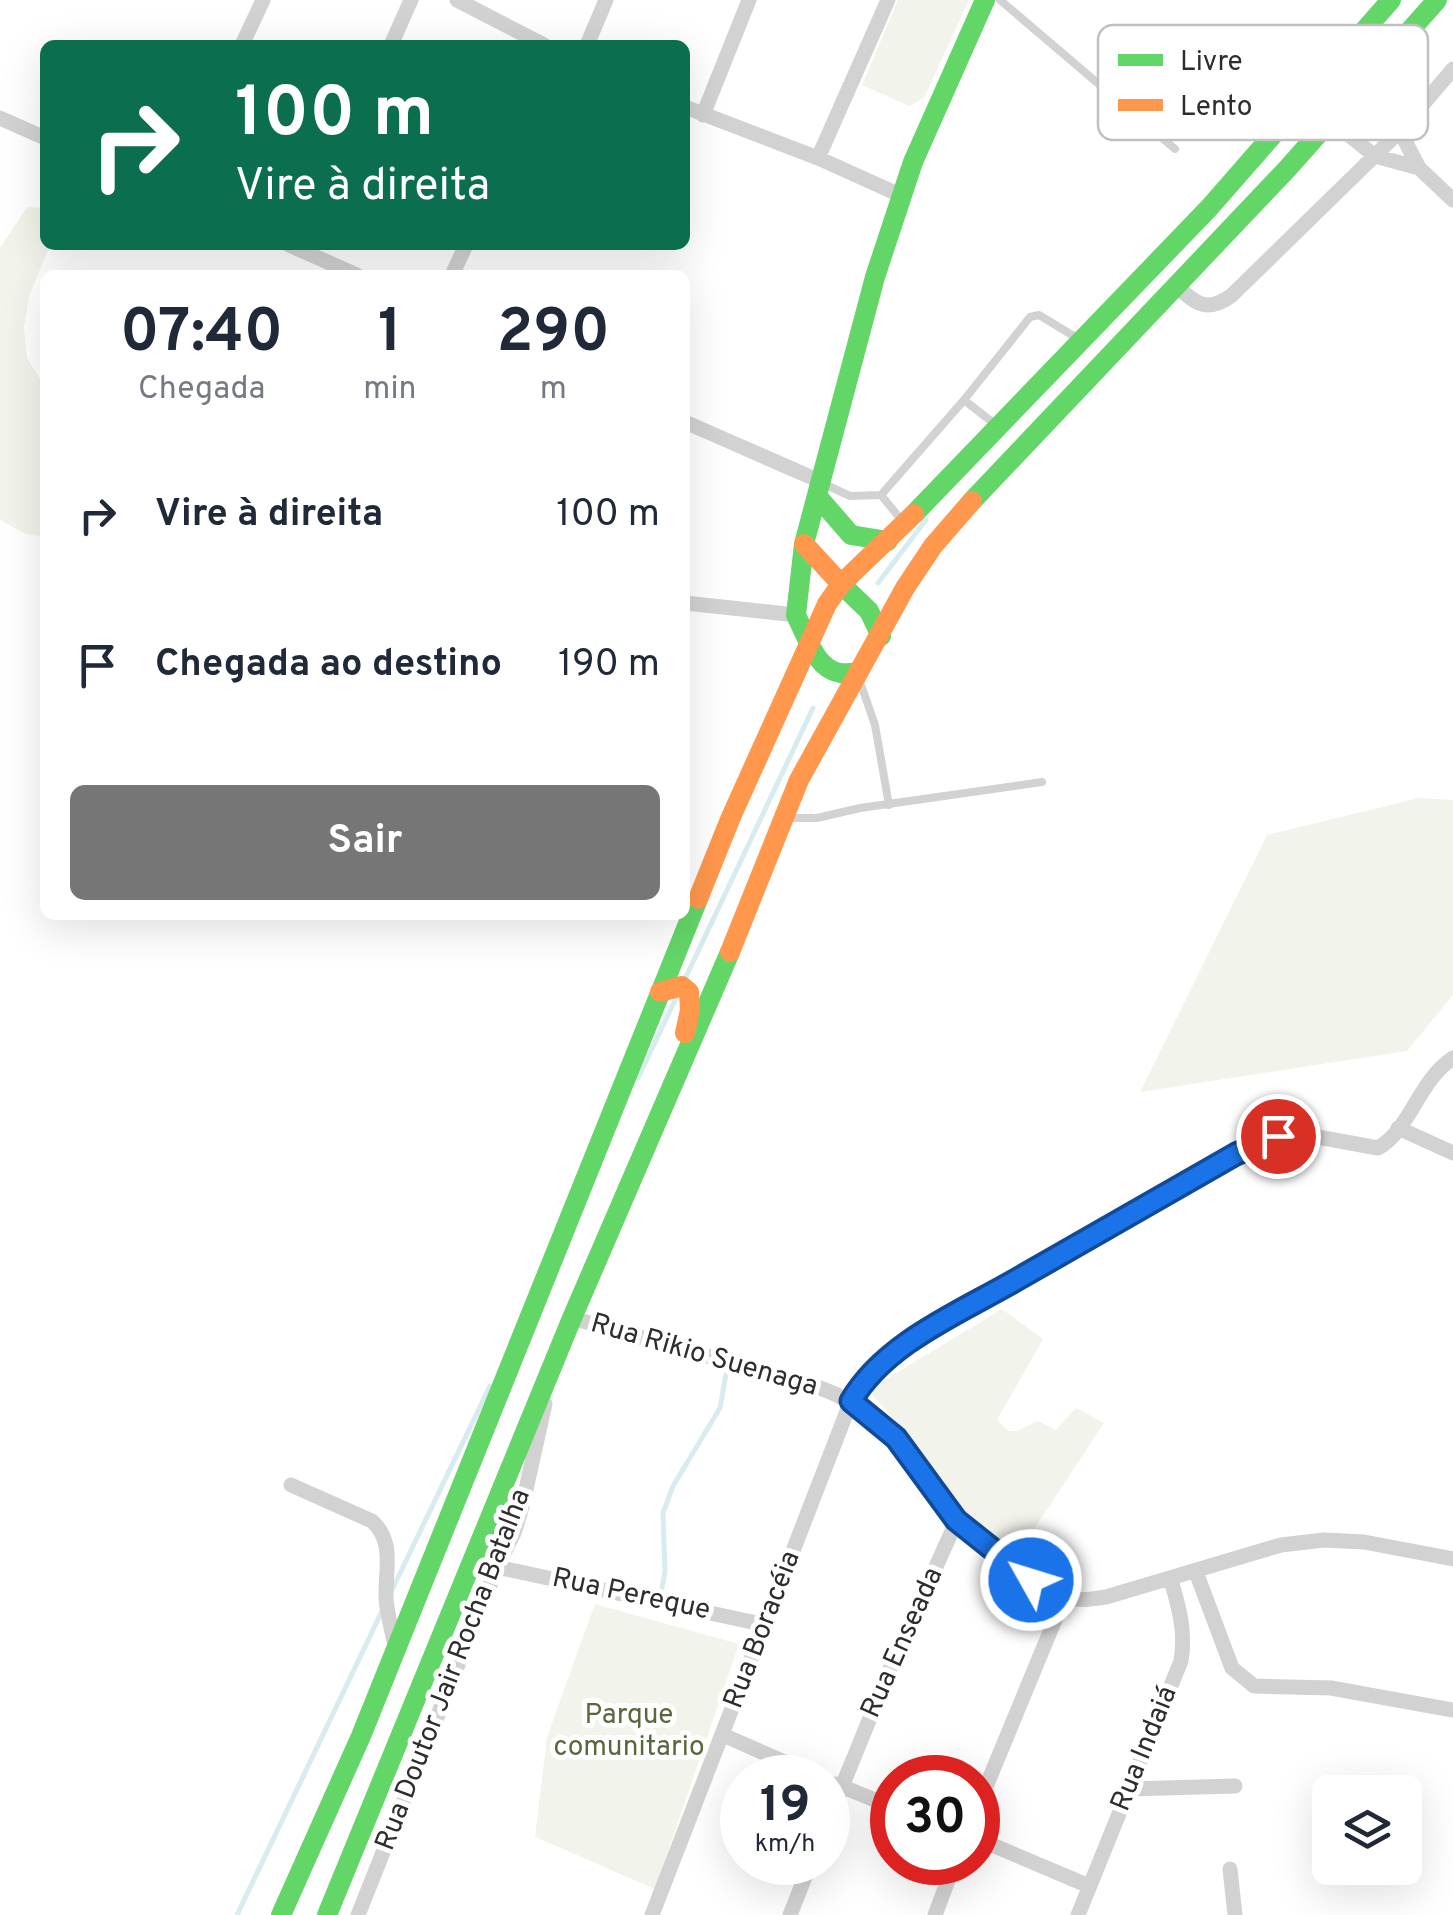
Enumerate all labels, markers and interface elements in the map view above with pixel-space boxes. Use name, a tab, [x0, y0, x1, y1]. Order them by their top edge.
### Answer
legend	[1098, 25, 1428, 140]
text: Livre	[1180, 45, 1243, 81]
text: 100 m	[235, 72, 434, 161]
icon: right	[70, 80, 200, 210]
text: Lento	[1180, 90, 1252, 126]
text: Vire à direita	[235, 159, 490, 216]
text: 07:40	[120, 297, 283, 373]
text: 1	[378, 297, 402, 373]
text: 290	[497, 297, 610, 373]
text: Chegada	[138, 370, 265, 410]
text: min	[363, 370, 417, 410]
text: m	[540, 370, 567, 410]
icon: right	[70, 488, 125, 543]
text: Vire à direita	[155, 491, 383, 540]
text: 100 m	[556, 491, 660, 540]
icon: arrive	[70, 638, 125, 693]
text: Chegada ao destino	[155, 641, 502, 690]
text: 190 m	[558, 641, 660, 690]
button: Sair	[70, 785, 660, 900]
pin	[1236, 1094, 1321, 1179]
icon: arrive	[1251, 1109, 1306, 1164]
street label: Rua Rikio Suenaga	[586, 1306, 822, 1406]
street label: Rua Doutor Jair Rocha Batalha	[368, 1484, 540, 1856]
position arrow	[979, 1528, 1083, 1632]
street label: Rua Boracéia	[716, 1546, 810, 1714]
street label: Rua Pereque	[549, 1561, 713, 1629]
street label: Rua Enseada	[854, 1562, 952, 1724]
street label: Rua Indaiá	[1104, 1681, 1186, 1817]
park label: Parque comunitario	[553, 1698, 705, 1766]
speed limit sign: 30	[870, 1755, 1000, 1885]
map controls	[1312, 1775, 1422, 1885]
button: layers	[1312, 1775, 1422, 1885]
text: 19	[760, 1776, 810, 1839]
text: km/h	[755, 1829, 815, 1861]

